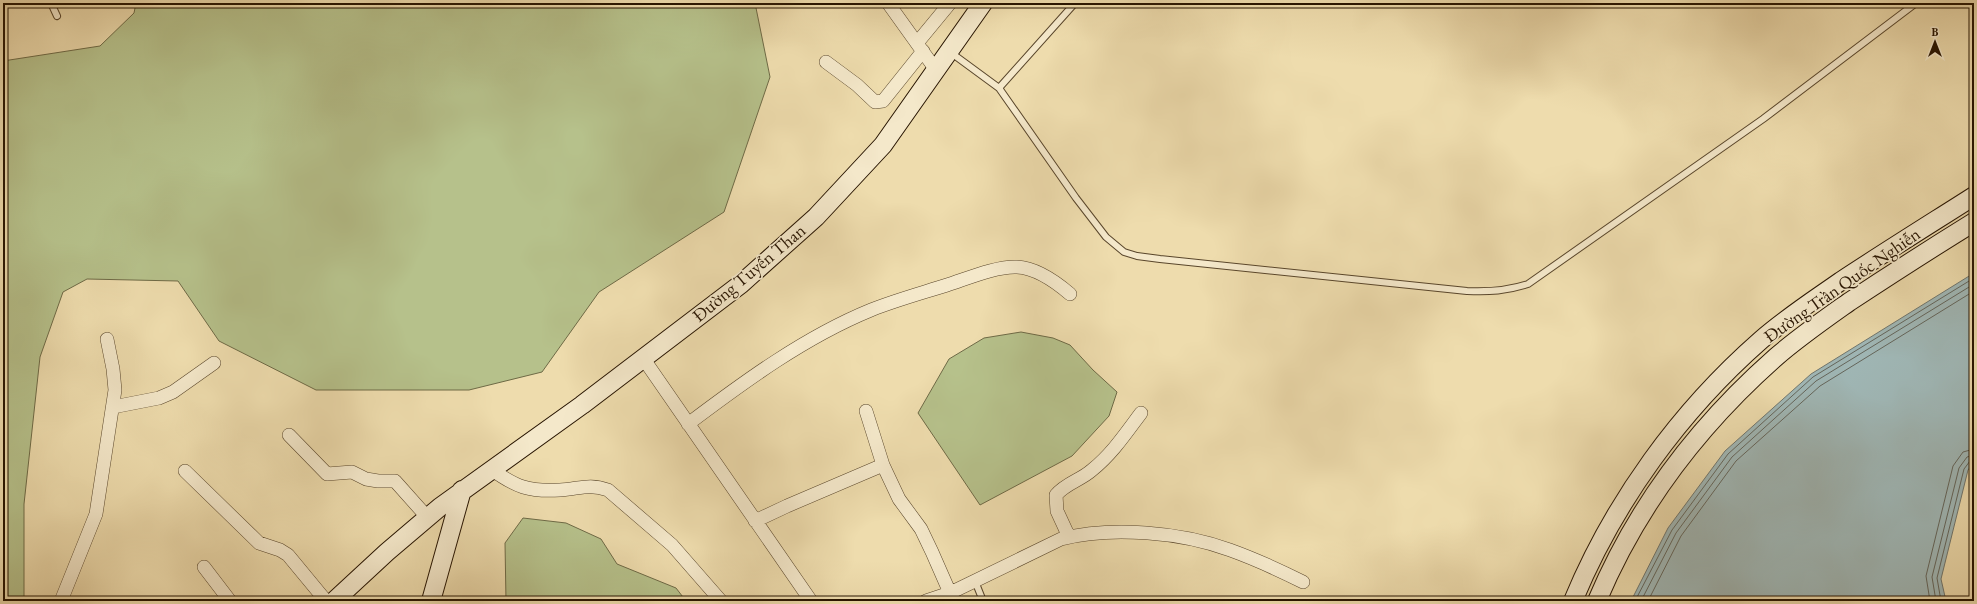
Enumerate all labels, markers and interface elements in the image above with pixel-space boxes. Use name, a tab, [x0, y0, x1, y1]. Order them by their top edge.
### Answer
north arrow	[1915, 22, 1955, 62]
text: B	[1932, 25, 1939, 39]
street label: Đường Tuyển Than	[687, 218, 810, 327]
street label: Đường Trần Quốc Nghiễn	[1759, 222, 1925, 347]

